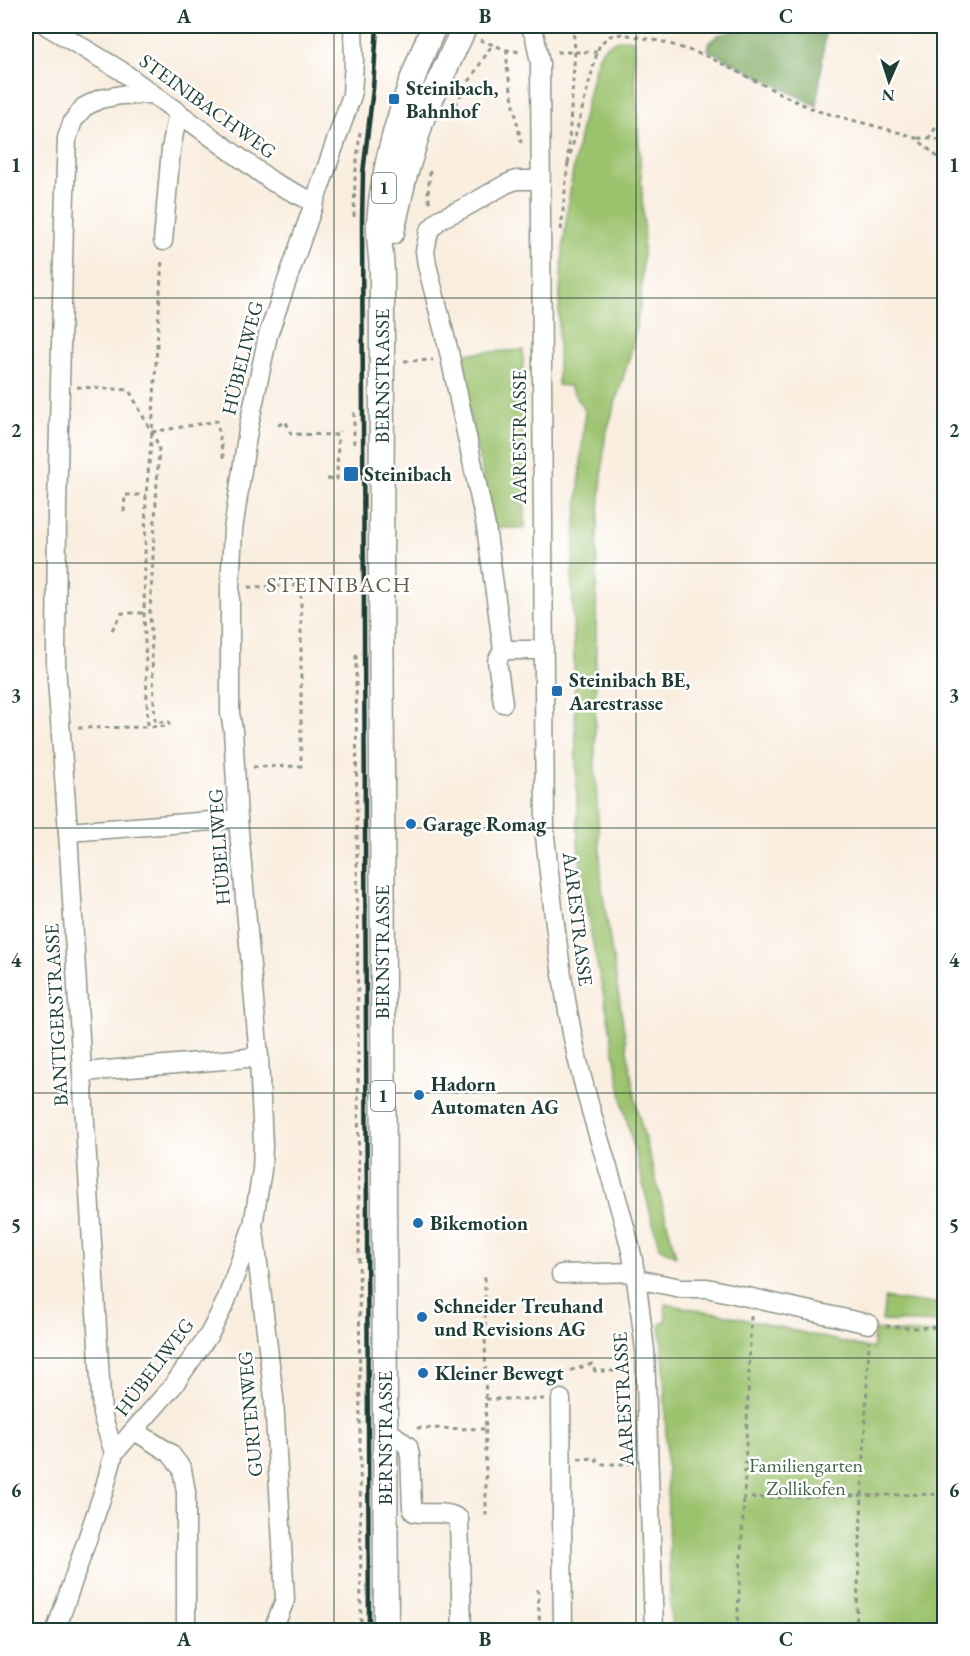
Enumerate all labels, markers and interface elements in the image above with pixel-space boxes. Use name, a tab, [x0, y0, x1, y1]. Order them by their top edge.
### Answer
text: A	[176, 3, 192, 29]
text: B	[479, 3, 491, 29]
text: C	[779, 3, 793, 29]
street label: STEINIBACHWEG	[134, 48, 282, 164]
north arrow	[859, 51, 919, 111]
place label: Steinibach, Bahnhof	[406, 75, 499, 124]
text: N	[881, 85, 895, 106]
marker: Steinibach, Bahnhof	[387, 92, 401, 106]
text: 1	[11, 152, 21, 178]
text: 1	[949, 152, 959, 178]
road number: 1	[372, 173, 396, 203]
street label: HÜBELIWEG	[215, 298, 269, 418]
street label: BERNSTRASSE	[369, 309, 395, 443]
street label: AARESTRASSE	[506, 370, 532, 505]
text: 2	[11, 417, 22, 443]
text: 2	[949, 417, 960, 443]
place label: Steinibach	[364, 461, 452, 487]
marker: Steinibach	[342, 465, 360, 483]
district label: STEINIBACH	[266, 570, 412, 599]
place label: Steinibach BE, Aarestrasse	[568, 667, 690, 716]
text: 3	[11, 682, 21, 708]
text: 3	[949, 682, 959, 708]
marker: Steinibach BE, Aarestrasse	[550, 684, 564, 698]
street label: HÜBELIWEG	[202, 788, 236, 906]
place label: Garage Romag	[423, 811, 547, 837]
marker: Garage Romag	[404, 817, 418, 831]
street label: AARESTRASSE	[557, 850, 599, 987]
street label: BERNSTRASSE	[369, 885, 395, 1019]
street label: BANTIGERSTRASSE	[38, 923, 74, 1107]
text: 4	[11, 947, 22, 973]
text: 4	[949, 947, 960, 973]
place label: Hadorn Automaten AG	[430, 1071, 559, 1120]
road number: 1	[371, 1081, 395, 1111]
marker: Hadorn Automaten AG	[412, 1088, 426, 1102]
place label: Bikemotion	[430, 1210, 528, 1236]
text: 5	[11, 1212, 21, 1238]
text: 5	[949, 1212, 959, 1238]
marker: Bikemotion	[411, 1216, 425, 1230]
place label: Schneider Treuhand und Revisions AG	[434, 1293, 603, 1342]
marker: Schneider Treuhand und Revisions AG	[415, 1310, 429, 1324]
street label: HÜBELIWEG	[109, 1313, 199, 1421]
street label: AARESTRASSE	[606, 1331, 640, 1468]
street label: GURTENWEG	[232, 1350, 268, 1478]
place label: Kleiner Bewegt	[435, 1360, 564, 1386]
marker: Kleiner Bewegt	[416, 1366, 430, 1380]
street label: BERNSTRASSE	[372, 1371, 398, 1505]
park label: Familiengarten Zollikofen	[749, 1452, 864, 1501]
text: 6	[11, 1477, 22, 1503]
text: 6	[949, 1477, 960, 1503]
text: A	[176, 1626, 192, 1652]
text: B	[479, 1626, 491, 1652]
text: C	[779, 1626, 793, 1652]

